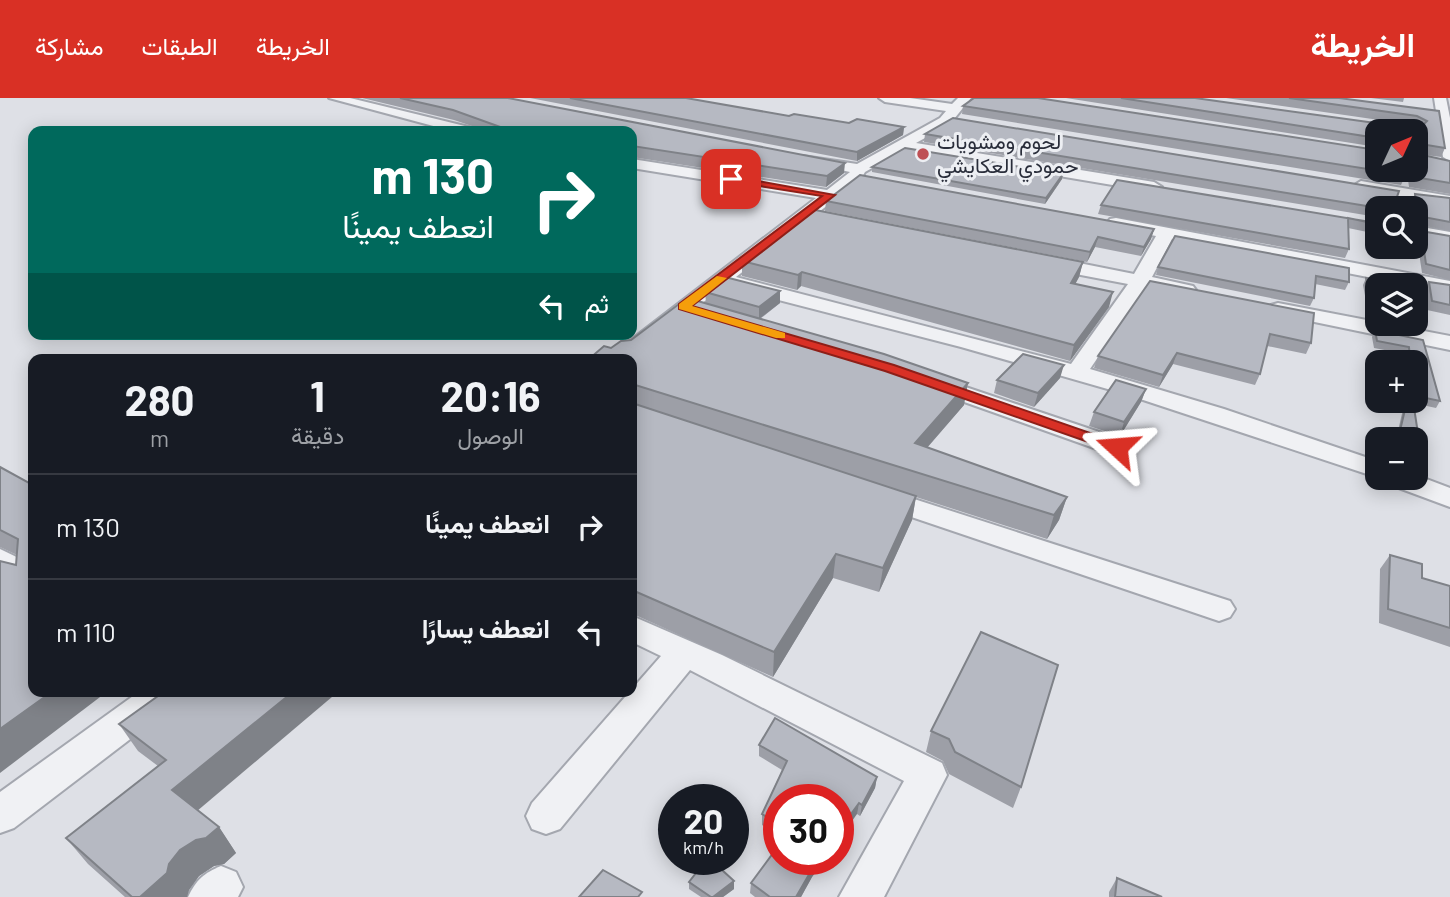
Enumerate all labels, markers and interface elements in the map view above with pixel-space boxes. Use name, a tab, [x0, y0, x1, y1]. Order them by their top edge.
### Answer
text: الخريطة	[1311, 24, 1415, 64]
text: مشاركة	[35, 31, 103, 60]
text: الطبقات	[141, 31, 218, 60]
text: الخريطة	[256, 31, 330, 60]
north arrow	[1365, 119, 1428, 182]
map controls	[1365, 119, 1428, 490]
place label: لحوم ومشويات حمودي العكايشي	[937, 128, 1079, 183]
text: 130 m	[372, 145, 494, 204]
marker: لحوم ومشويات حمودي العكايشي	[915, 146, 931, 162]
pin	[701, 149, 761, 209]
icon: right	[518, 154, 609, 245]
icon: arrive	[712, 160, 750, 198]
button: search	[1365, 196, 1428, 259]
text: انعطف يمينًا	[342, 206, 494, 244]
button: layers	[1365, 273, 1428, 336]
icon: left	[533, 287, 571, 325]
text: ثم	[585, 287, 609, 318]
button: +	[1365, 350, 1428, 413]
text: 1	[310, 370, 325, 420]
text: 20:16	[440, 370, 541, 420]
text: 280	[124, 374, 195, 424]
position arrow	[1080, 410, 1154, 484]
text: دقيقة	[291, 421, 344, 449]
text: الوصول	[457, 421, 524, 449]
text: m	[150, 424, 169, 452]
button: −	[1365, 427, 1428, 490]
text: انعطف يمينًا	[425, 507, 550, 538]
icon: right	[571, 508, 609, 546]
text: 130 m	[56, 511, 120, 542]
text: انعطف يسارًا	[422, 612, 550, 643]
icon: left	[571, 613, 609, 651]
text: 110 m	[56, 616, 116, 647]
speed limit sign: 30	[763, 784, 854, 875]
text: 20	[684, 799, 723, 841]
text: km/h	[683, 836, 724, 858]

